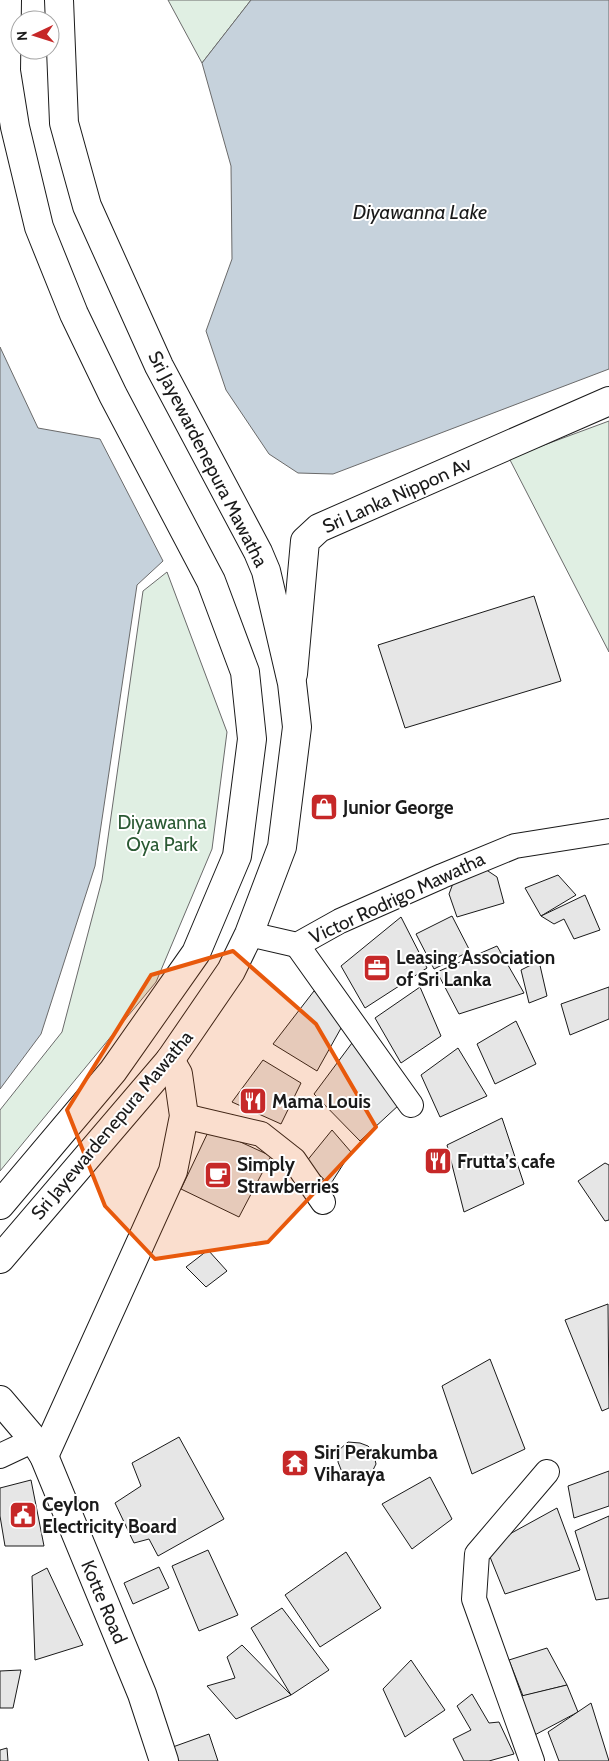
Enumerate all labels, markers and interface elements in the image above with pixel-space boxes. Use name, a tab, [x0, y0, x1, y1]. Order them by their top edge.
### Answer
north arrow	[10, 10, 60, 60]
text: N	[13, 30, 31, 41]
water label: Diyawanna Lake	[353, 200, 487, 224]
street label: Sri Jayewardenepura Mawatha	[143, 347, 273, 571]
street label: Sri Lanka Nippon Av	[319, 452, 476, 538]
shop icon: Junior George	[309, 792, 339, 822]
place label: Junior George	[342, 796, 454, 819]
park label: Diyawanna Oya Park	[117, 811, 207, 856]
street label: Victor Rodrigo Mawatha	[306, 847, 488, 949]
place label: Leasing Association of Sri Lanka	[396, 946, 555, 991]
office icon: Leasing Association of Sri Lanka	[362, 953, 392, 983]
street label: Sri Jayewardenepura Mawatha	[26, 1026, 198, 1224]
restaurant icon: Mama Louis	[238, 1086, 268, 1116]
place label: Mama Louis	[272, 1090, 371, 1113]
restaurant icon: Frutta’s cafe	[423, 1146, 453, 1176]
place label: Frutta’s cafe	[457, 1150, 555, 1173]
place label: Simply Strawberries	[237, 1153, 339, 1198]
cafe icon: Simply Strawberries	[203, 1160, 233, 1190]
place label: Siri Perakumba Viharaya	[314, 1441, 438, 1486]
temple icon: Siri Perakumba Viharaya	[280, 1448, 310, 1478]
place label: Ceylon Electricity Board	[42, 1493, 177, 1538]
public building icon: Ceylon Electricity Board	[8, 1500, 38, 1530]
street label: Kotte Road	[76, 1557, 132, 1647]

